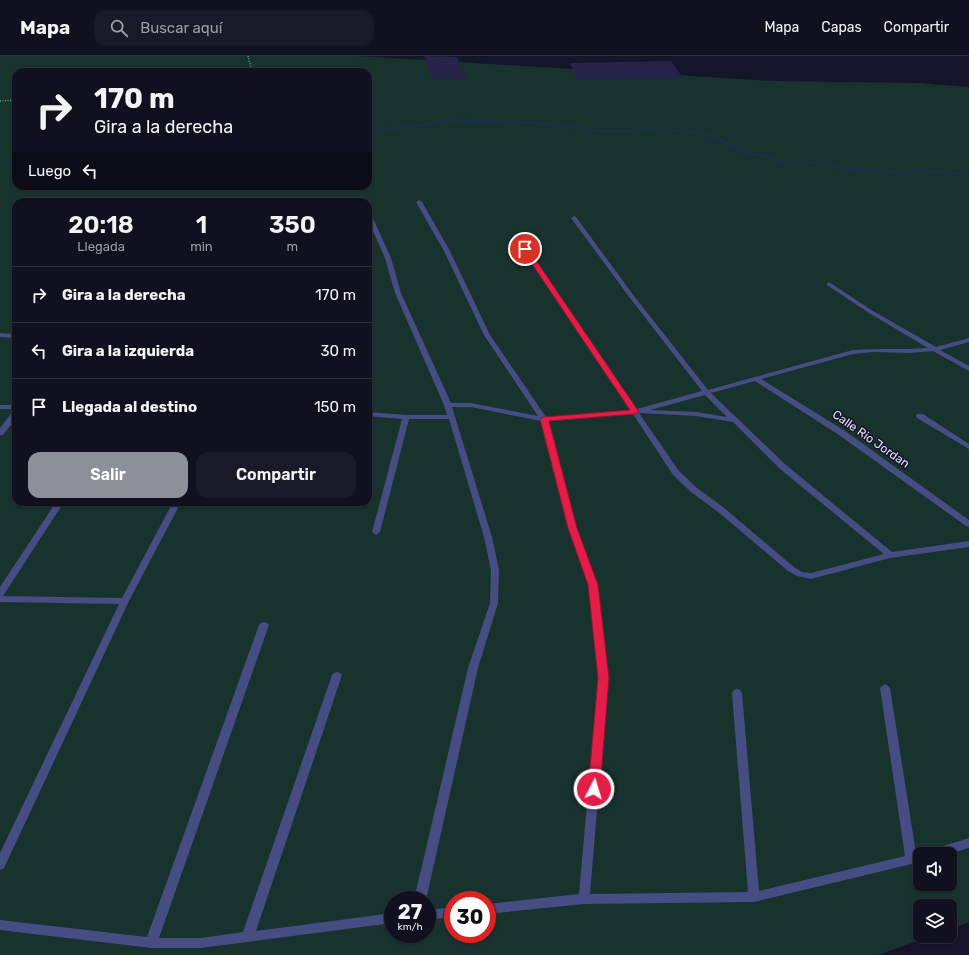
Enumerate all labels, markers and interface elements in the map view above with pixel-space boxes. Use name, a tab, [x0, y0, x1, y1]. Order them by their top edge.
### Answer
search box	[94, 10, 374, 46]
text: Mapa	[20, 16, 70, 39]
icon: search	[108, 17, 130, 39]
text: Buscar aquí	[140, 19, 222, 37]
text: Mapa	[764, 19, 799, 36]
text: Capas	[821, 19, 862, 36]
text: Compartir	[884, 19, 949, 36]
text: 170 m	[94, 82, 175, 115]
icon: right	[28, 84, 80, 136]
text: Gira a la derecha	[94, 116, 233, 138]
icon: left	[79, 160, 101, 182]
text: Luego	[28, 162, 71, 180]
text: 20:18	[68, 211, 134, 239]
text: 1	[196, 211, 207, 239]
text: 350	[269, 211, 316, 239]
pin	[508, 232, 542, 266]
icon: arrive	[514, 238, 536, 260]
text: Llegada	[77, 239, 125, 254]
text: min	[190, 239, 213, 254]
text: m	[287, 239, 298, 254]
icon: right	[28, 284, 50, 306]
text: Gira a la derecha	[62, 286, 186, 304]
text: 170 m	[315, 286, 356, 304]
icon: left	[28, 340, 50, 362]
text: Gira a la izquierda	[62, 342, 194, 360]
text: 30 m	[320, 342, 356, 360]
icon: arrive	[28, 396, 50, 418]
text: Llegada al destino	[62, 398, 197, 416]
text: 150 m	[314, 398, 356, 416]
street label: Calle Rio Jordan	[830, 407, 912, 471]
button: Salir	[28, 452, 188, 498]
button: Compartir	[196, 452, 356, 498]
position arrow	[573, 768, 615, 810]
map controls	[913, 847, 957, 943]
button: sound	[913, 847, 957, 891]
speed limit sign: 30	[444, 891, 496, 943]
button: layers	[913, 899, 957, 943]
text: 27	[398, 900, 422, 924]
text: km/h	[398, 921, 422, 933]

